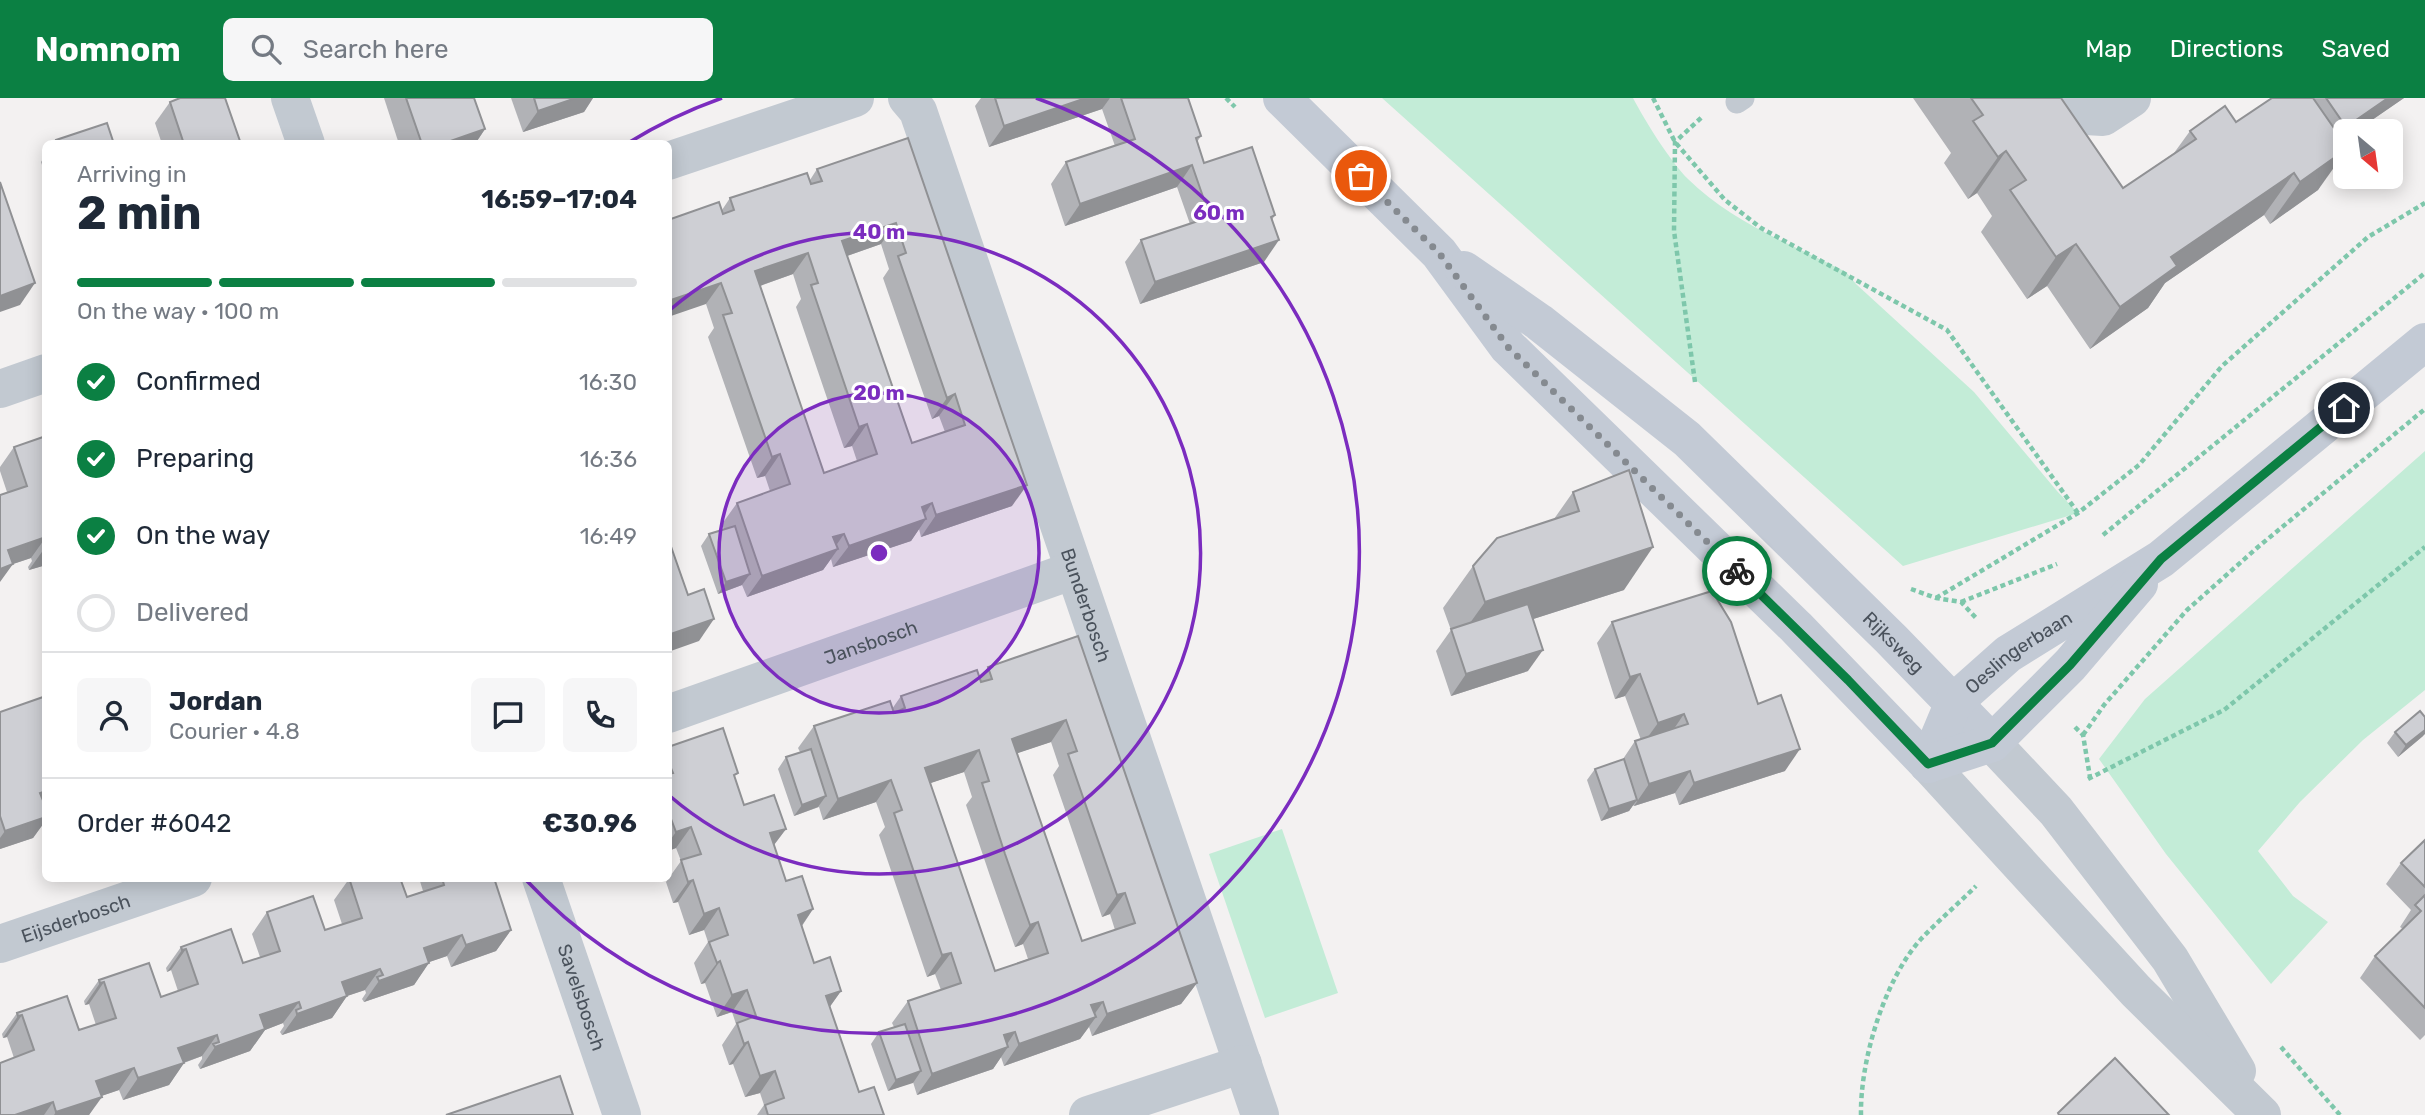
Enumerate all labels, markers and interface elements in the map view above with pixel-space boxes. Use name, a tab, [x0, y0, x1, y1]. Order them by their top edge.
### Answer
search box	[223, 18, 713, 81]
text: Nomnom	[35, 30, 181, 69]
icon: search	[247, 30, 285, 68]
text: Search here	[303, 34, 449, 65]
text: Map	[2085, 35, 2132, 63]
text: Directions	[2170, 35, 2283, 63]
text: Saved	[2321, 35, 2390, 63]
north arrow	[2333, 119, 2403, 189]
map controls	[2333, 119, 2403, 189]
pin	[1331, 146, 1391, 206]
icon: bag	[1342, 157, 1380, 195]
text: Arriving in	[77, 160, 187, 188]
text: 16:59–17:04	[481, 184, 637, 215]
text: 2 min	[77, 186, 202, 241]
text: 60 m	[1193, 200, 1245, 225]
text: 40 m	[853, 219, 905, 244]
text: On the way · 100 m	[77, 297, 279, 325]
icon: check	[77, 363, 115, 401]
text: Confirmed	[136, 366, 261, 397]
text: 16:30	[579, 368, 637, 396]
pin	[2314, 378, 2374, 438]
text: 20 m	[853, 380, 905, 405]
icon: home	[2325, 389, 2363, 427]
icon: check	[77, 440, 115, 478]
text: Preparing	[136, 443, 254, 474]
text: 16:36	[580, 445, 637, 473]
icon: check	[77, 517, 115, 555]
text: On the way	[136, 520, 270, 551]
text: 16:49	[580, 522, 637, 550]
courier	[1702, 536, 1772, 606]
centre of rings	[867, 541, 891, 565]
street label: Bunderbosch	[1056, 545, 1116, 665]
icon: bike	[1718, 552, 1756, 590]
text: Delivered	[136, 597, 249, 628]
street label: Oeslingerbaan	[1960, 606, 2076, 698]
street label: Rijksweg	[1858, 607, 1929, 678]
street label: Jansbosch	[821, 615, 921, 669]
button: person	[77, 678, 151, 752]
button: chat	[471, 678, 545, 752]
button: phone	[563, 678, 637, 752]
text: Jordan	[169, 686, 262, 717]
text: Courier · 4.8	[169, 717, 300, 745]
text: Order #6042	[77, 808, 232, 839]
text: €30.96	[542, 808, 637, 839]
street label: Eijsderbosch	[18, 889, 133, 947]
street label: Savelsbosch	[553, 941, 611, 1054]

